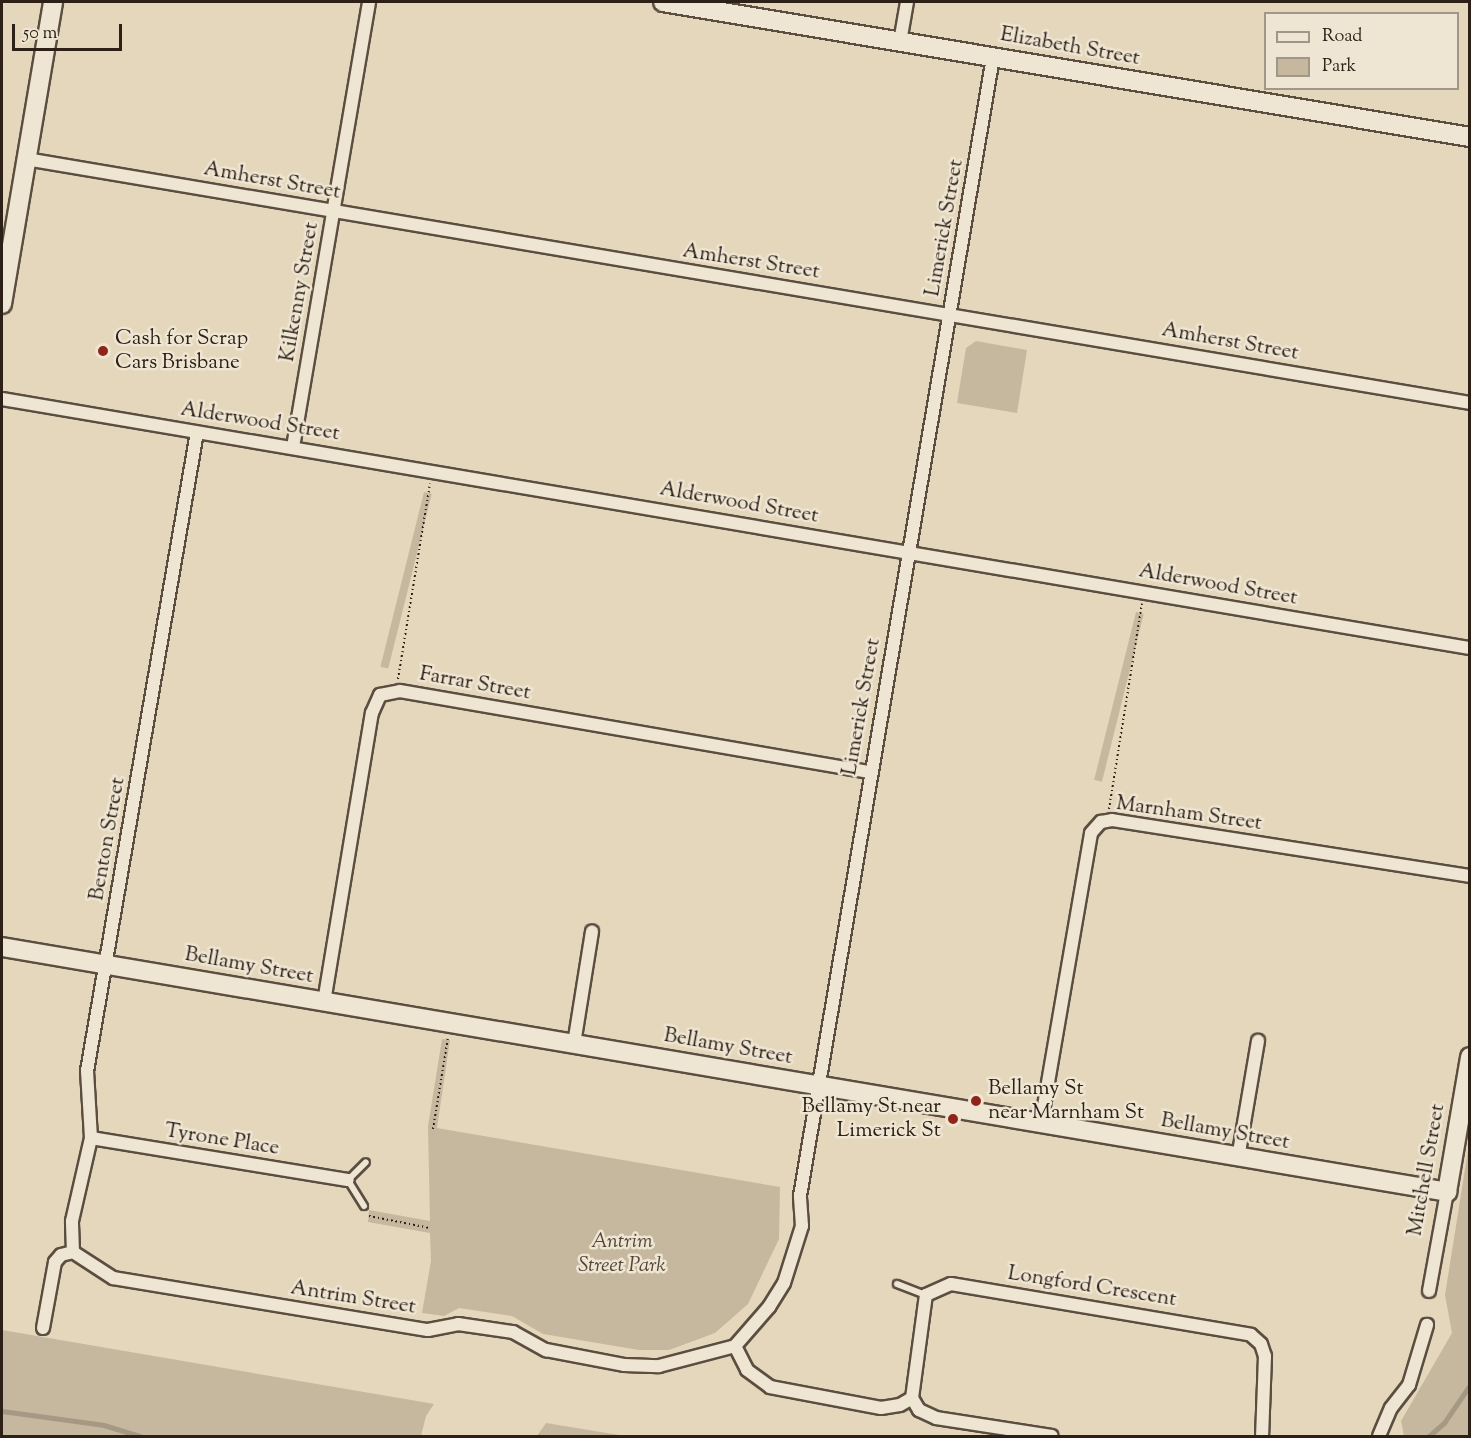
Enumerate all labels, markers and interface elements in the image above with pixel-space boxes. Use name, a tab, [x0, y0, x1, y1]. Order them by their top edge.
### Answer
scale bar	[15, 12, 124, 50]
legend	[1264, 12, 1459, 90]
text: 50 m	[23, 21, 57, 47]
street label: Elizabeth Street	[998, 22, 1142, 72]
text: Road	[1322, 24, 1362, 50]
text: Park	[1322, 54, 1356, 80]
street label: Amherst Street	[202, 157, 342, 205]
street label: Limerick Street	[921, 157, 969, 299]
street label: Kilkenny Street	[275, 220, 325, 364]
street label: Amherst Street	[681, 239, 821, 285]
street label: Amherst Street	[1160, 318, 1300, 366]
place label: Cash for Scrap Cars Brisbane	[115, 326, 248, 376]
marker: Cash for Scrap Cars Brisbane	[96, 344, 110, 358]
street label: Alderwood Street	[179, 397, 341, 447]
street label: Alderwood Street	[658, 477, 820, 529]
street label: Alderwood Street	[1137, 559, 1299, 611]
street label: Limerick Street	[838, 636, 886, 778]
street label: Farrar Street	[417, 662, 533, 706]
street label: Benton Street	[85, 775, 131, 903]
street label: Marnham Street	[1114, 791, 1264, 837]
street label: Bellamy Street	[183, 942, 315, 990]
street label: Bellamy Street	[662, 1023, 794, 1071]
place label: Bellamy St near Marnham St	[988, 1076, 1144, 1126]
place label: Bellamy St near Limerick St	[802, 1094, 941, 1144]
marker: Bellamy St near Marnham St	[969, 1094, 983, 1108]
street label: Mitchell Street	[1403, 1102, 1451, 1238]
street label: Bellamy Street	[1159, 1108, 1291, 1156]
marker: Bellamy St near Limerick St	[946, 1112, 960, 1126]
street label: Tyrone Place	[163, 1119, 281, 1161]
park label: Antrim Street Park	[578, 1229, 666, 1279]
street label: Longford Crescent	[1006, 1261, 1178, 1313]
street label: Antrim Street	[289, 1276, 417, 1320]

